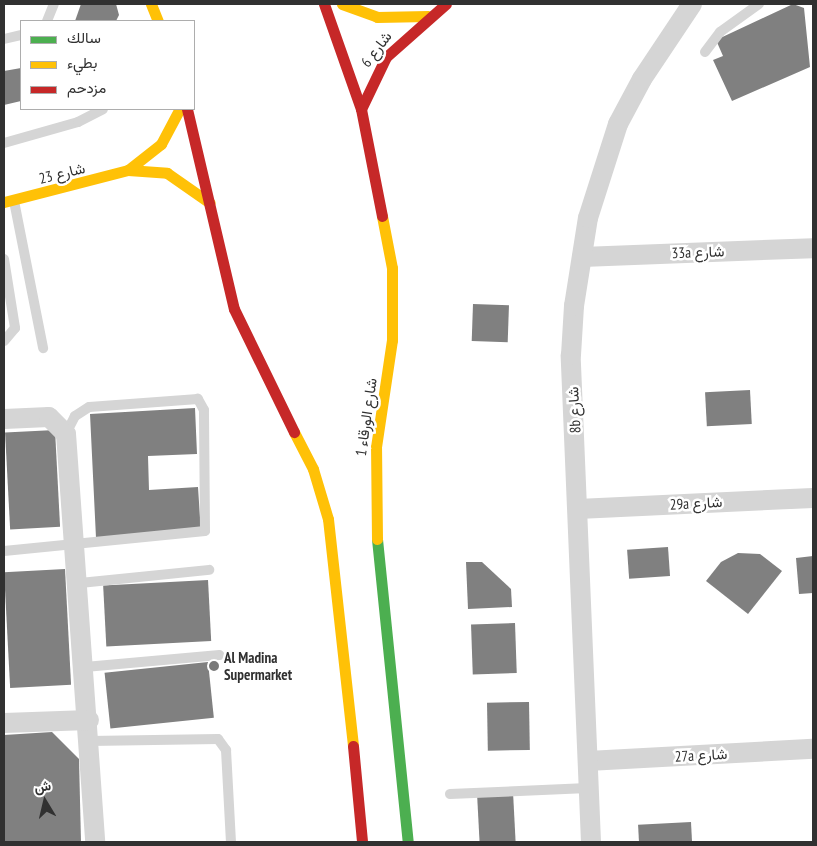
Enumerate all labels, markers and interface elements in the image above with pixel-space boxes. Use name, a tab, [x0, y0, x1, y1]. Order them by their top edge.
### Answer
legend	[20, 20, 195, 110]
text: سالك	[67, 28, 101, 47]
street label: شارع 6	[357, 28, 395, 70]
text: بطيء	[67, 53, 97, 72]
text: مزدحم	[67, 78, 106, 97]
street label: شارع 23	[37, 159, 87, 187]
street label: 33a شارع	[671, 242, 725, 262]
street label: شارع الورقاء 1	[352, 377, 380, 457]
street label: 8b شارع	[564, 386, 584, 434]
street label: 29a شارع	[669, 493, 723, 513]
place label: Al Madina Supermarket	[224, 648, 292, 683]
marker: Al Madina Supermarket	[208, 660, 220, 672]
street label: 27a شارع	[674, 745, 728, 765]
north arrow	[20, 776, 70, 826]
text: ش	[33, 776, 52, 796]

